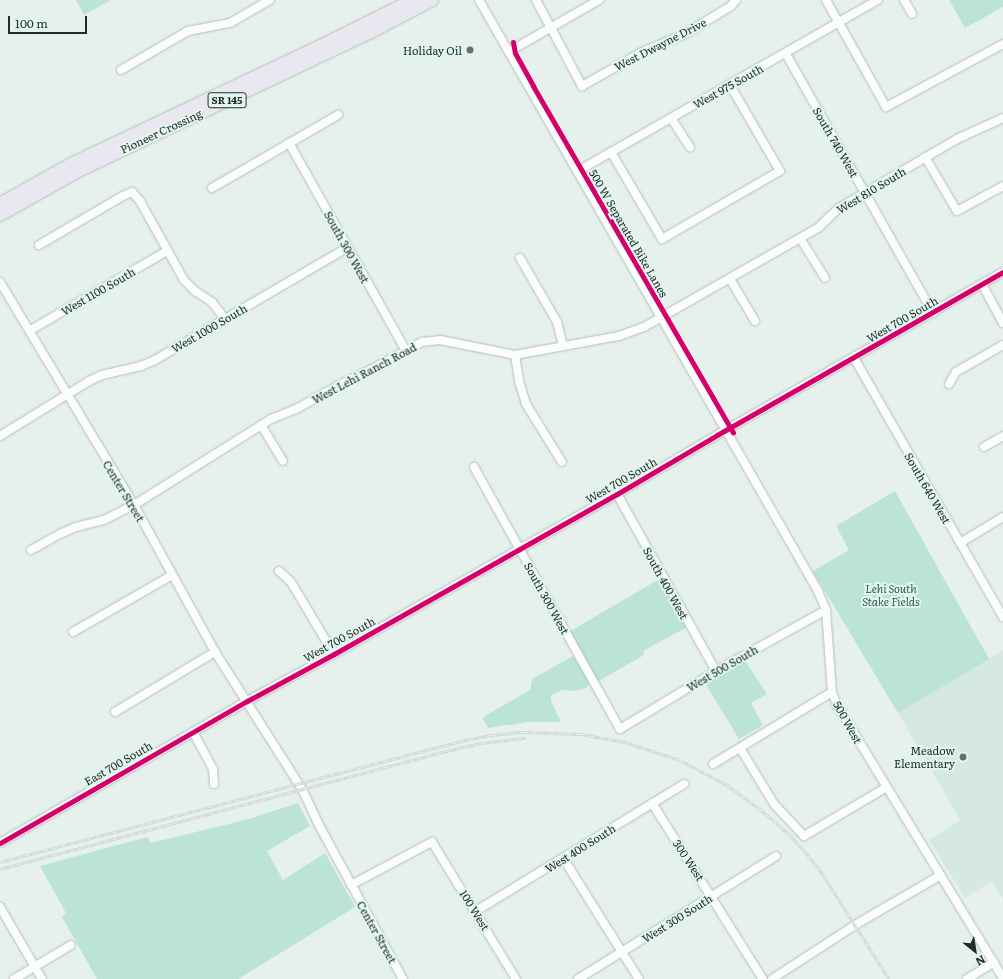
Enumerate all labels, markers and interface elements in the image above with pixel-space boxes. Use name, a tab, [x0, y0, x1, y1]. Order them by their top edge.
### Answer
scale bar	[10, 8, 89, 34]
text: 100 m	[15, 14, 48, 32]
street label: West Dwayne Drive	[612, 15, 708, 73]
place label: Holiday Oil	[403, 43, 462, 57]
marker: Holiday Oil	[465, 45, 475, 55]
street label: West 975 South	[691, 61, 765, 111]
road number: SR 145	[207, 92, 247, 108]
street label: South 740 West	[811, 105, 861, 179]
street label: Pioneer Crossing	[118, 106, 204, 156]
street label: West 810 South	[834, 164, 908, 216]
street label: 500 W Separated Bike Lanes	[587, 167, 671, 299]
street label: South 300 West	[322, 209, 372, 285]
street label: West 1100 South	[59, 264, 137, 318]
street label: West 700 South	[864, 293, 940, 345]
street label: West 1000 South	[169, 301, 249, 355]
street label: West Lehi Ranch Road	[310, 340, 418, 406]
street label: South 640 West	[902, 450, 954, 526]
street label: West 700 South	[583, 454, 659, 506]
street label: Center Street	[101, 458, 147, 524]
street label: South 400 West	[641, 545, 691, 621]
street label: South 300 West	[522, 560, 572, 636]
park label: Lehi South Stake Fields	[862, 582, 920, 608]
street label: West 700 South	[301, 614, 377, 664]
street label: West 500 South	[684, 642, 760, 694]
street label: 500 West	[831, 699, 865, 745]
street label: East 700 South	[82, 738, 154, 788]
place label: Meadow Elementary	[894, 744, 955, 770]
marker: Meadow Elementary	[958, 752, 968, 762]
street label: West 400 South	[542, 821, 618, 875]
street label: 300 West	[671, 837, 707, 883]
street label: 100 West	[457, 887, 493, 933]
street label: West 300 South	[639, 891, 715, 945]
street label: Center Street	[354, 899, 400, 965]
north arrow	[955, 931, 995, 971]
text: N	[973, 952, 989, 971]

